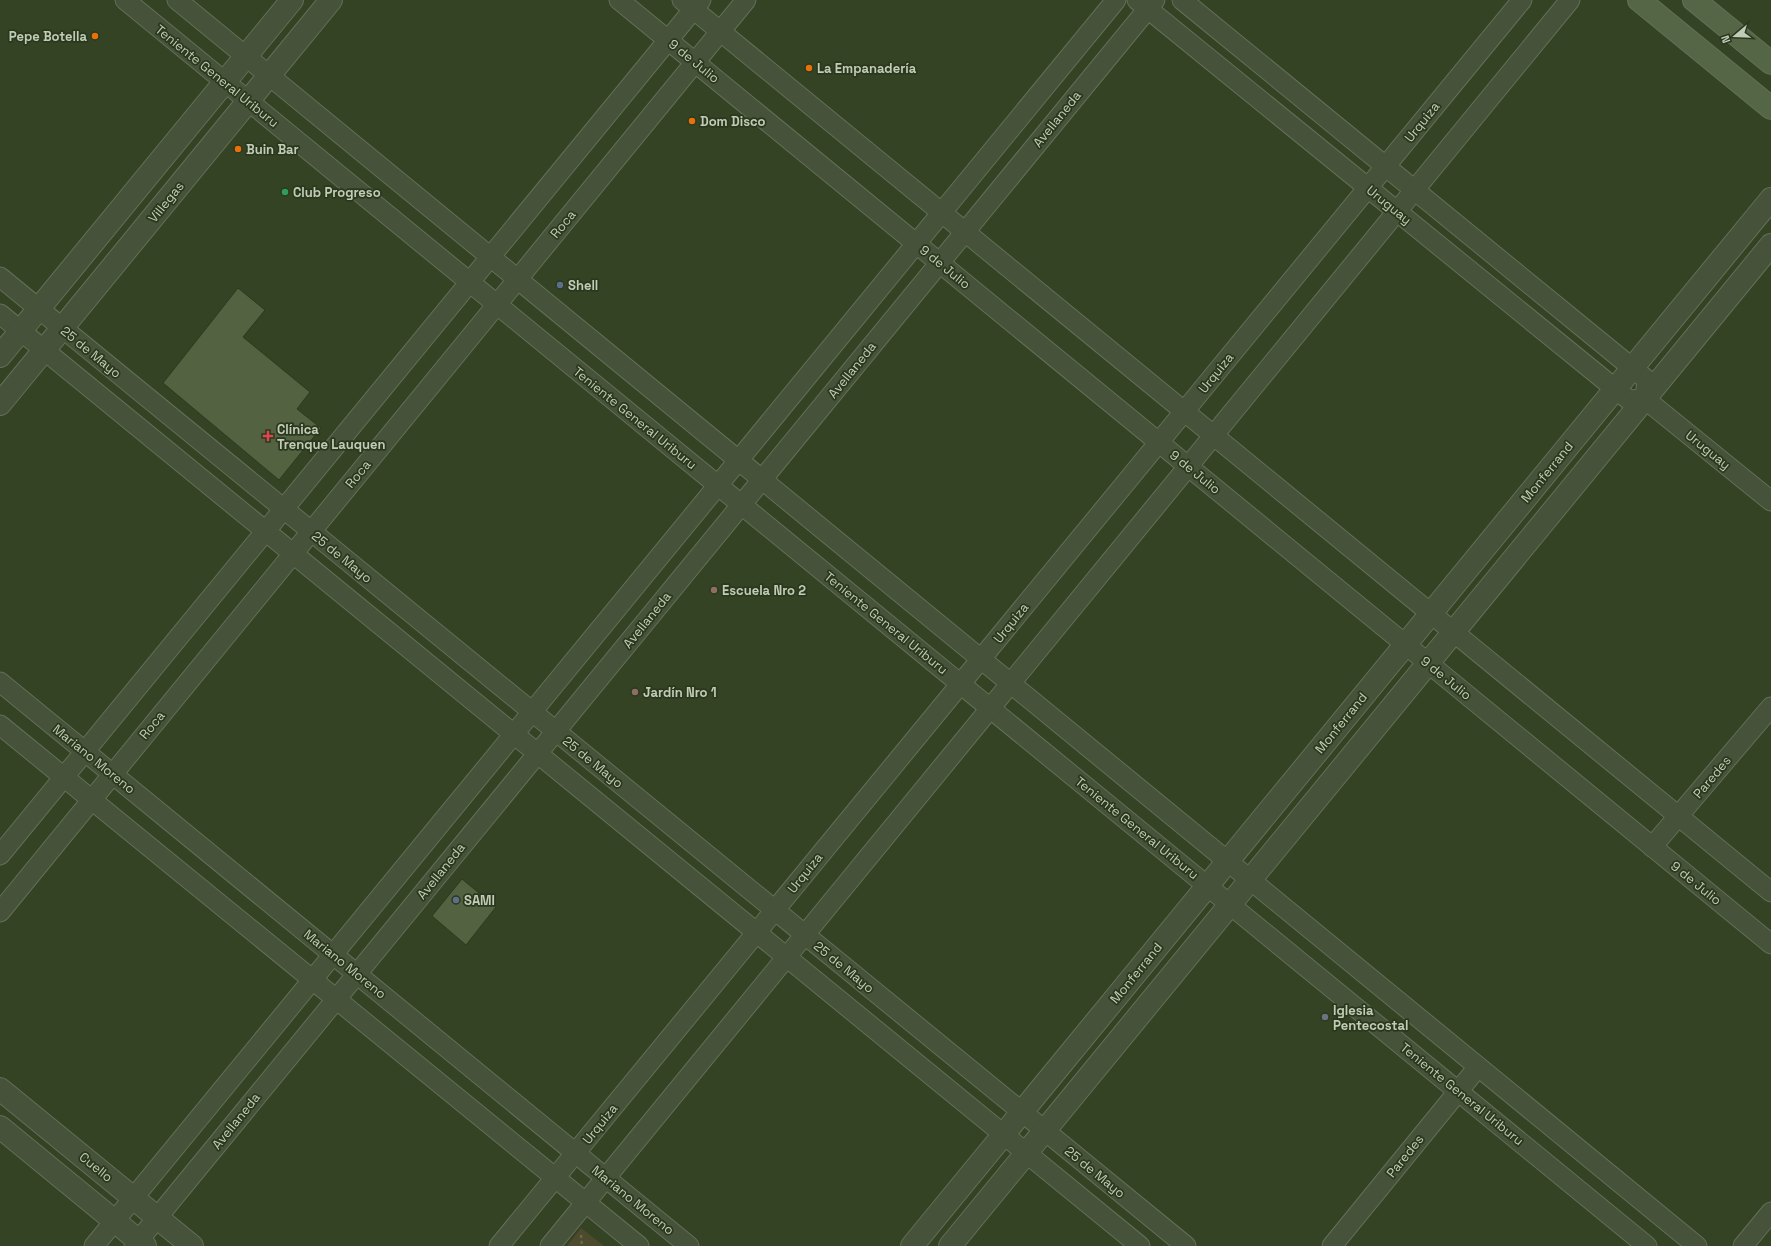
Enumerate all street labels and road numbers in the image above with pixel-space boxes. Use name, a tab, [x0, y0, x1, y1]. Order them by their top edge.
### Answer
street label: Teniente General Uriburu	[152, 21, 282, 131]
street label: 9 de Julio	[665, 35, 723, 87]
street label: Avellaneda	[1029, 87, 1085, 151]
street label: Urquiza	[1401, 98, 1444, 146]
street label: Villegas	[144, 178, 188, 226]
street label: Uruguay	[1363, 182, 1415, 228]
street label: Roca	[546, 206, 580, 242]
street label: 9 de Julio	[916, 241, 974, 293]
street label: 25 de Mayo	[57, 322, 125, 382]
street label: Avellaneda	[824, 338, 880, 402]
street label: Urquiza	[1195, 349, 1238, 397]
street label: Teniente General Uriburu	[570, 363, 700, 473]
street label: Uruguay	[1682, 427, 1734, 473]
street label: Monferrand	[1517, 438, 1577, 506]
street label: 9 de Julio	[1166, 446, 1224, 498]
street label: Roca	[341, 456, 375, 492]
street label: 25 de Mayo	[308, 527, 376, 587]
street label: Teniente General Uriburu	[821, 568, 951, 678]
street label: Avellaneda	[619, 588, 675, 652]
street label: Urquiza	[990, 599, 1033, 647]
street label: 9 de Julio	[1417, 652, 1475, 704]
street label: Monferrand	[1311, 689, 1371, 757]
street label: Roca	[135, 707, 169, 743]
street label: Mariano Moreno	[49, 721, 139, 797]
street label: 25 de Mayo	[559, 732, 627, 792]
street label: Paredes	[1689, 752, 1735, 802]
street label: Teniente General Uriburu	[1072, 773, 1202, 883]
street label: Avellaneda	[413, 839, 469, 903]
street label: Urquiza	[784, 849, 827, 897]
street label: 9 de Julio	[1667, 857, 1725, 909]
street label: Mariano Moreno	[300, 926, 390, 1002]
street label: 25 de Mayo	[810, 937, 878, 997]
street label: Monferrand	[1106, 939, 1166, 1007]
street label: Teniente General Uriburu	[1397, 1039, 1527, 1149]
street label: Avellaneda	[208, 1089, 264, 1153]
street label: Urquiza	[579, 1100, 622, 1148]
street label: Paredes	[1383, 1131, 1428, 1181]
street label: 25 de Mayo	[1061, 1142, 1129, 1202]
street label: Cuello	[76, 1148, 116, 1186]
street label: Mariano Moreno	[588, 1162, 678, 1238]

